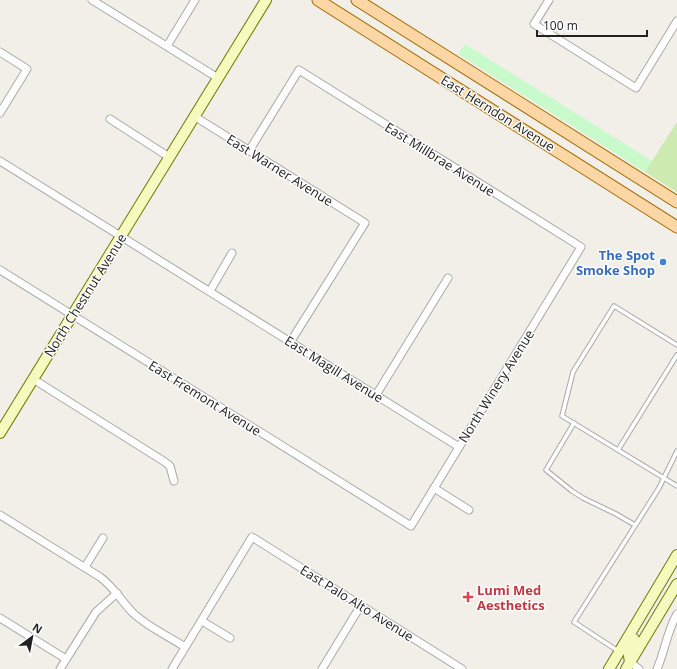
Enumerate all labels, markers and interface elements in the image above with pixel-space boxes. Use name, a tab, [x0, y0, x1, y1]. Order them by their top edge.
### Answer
scale bar	[537, 12, 647, 38]
text: 100 m	[543, 17, 578, 34]
street label: East Herndon Avenue	[438, 71, 558, 155]
street label: East Millbrae Avenue	[382, 118, 498, 200]
street label: East Warner Avenue	[223, 130, 337, 210]
street label: North Chestnut Avenue	[40, 230, 130, 360]
place label: The Spot Smoke Shop	[576, 246, 655, 279]
marker: The Spot Smoke Shop	[658, 257, 668, 267]
street label: North Winery Avenue	[454, 326, 538, 446]
street label: East Magill Avenue	[281, 331, 387, 407]
street label: East Fremont Avenue	[145, 356, 265, 440]
street label: East Palo Alto Avenue	[297, 561, 417, 645]
place label: Lumi Med Aesthetics	[477, 581, 545, 614]
marker: Lumi Med Aesthetics	[462, 591, 474, 603]
north arrow	[12, 617, 52, 657]
text: N	[30, 619, 45, 637]

